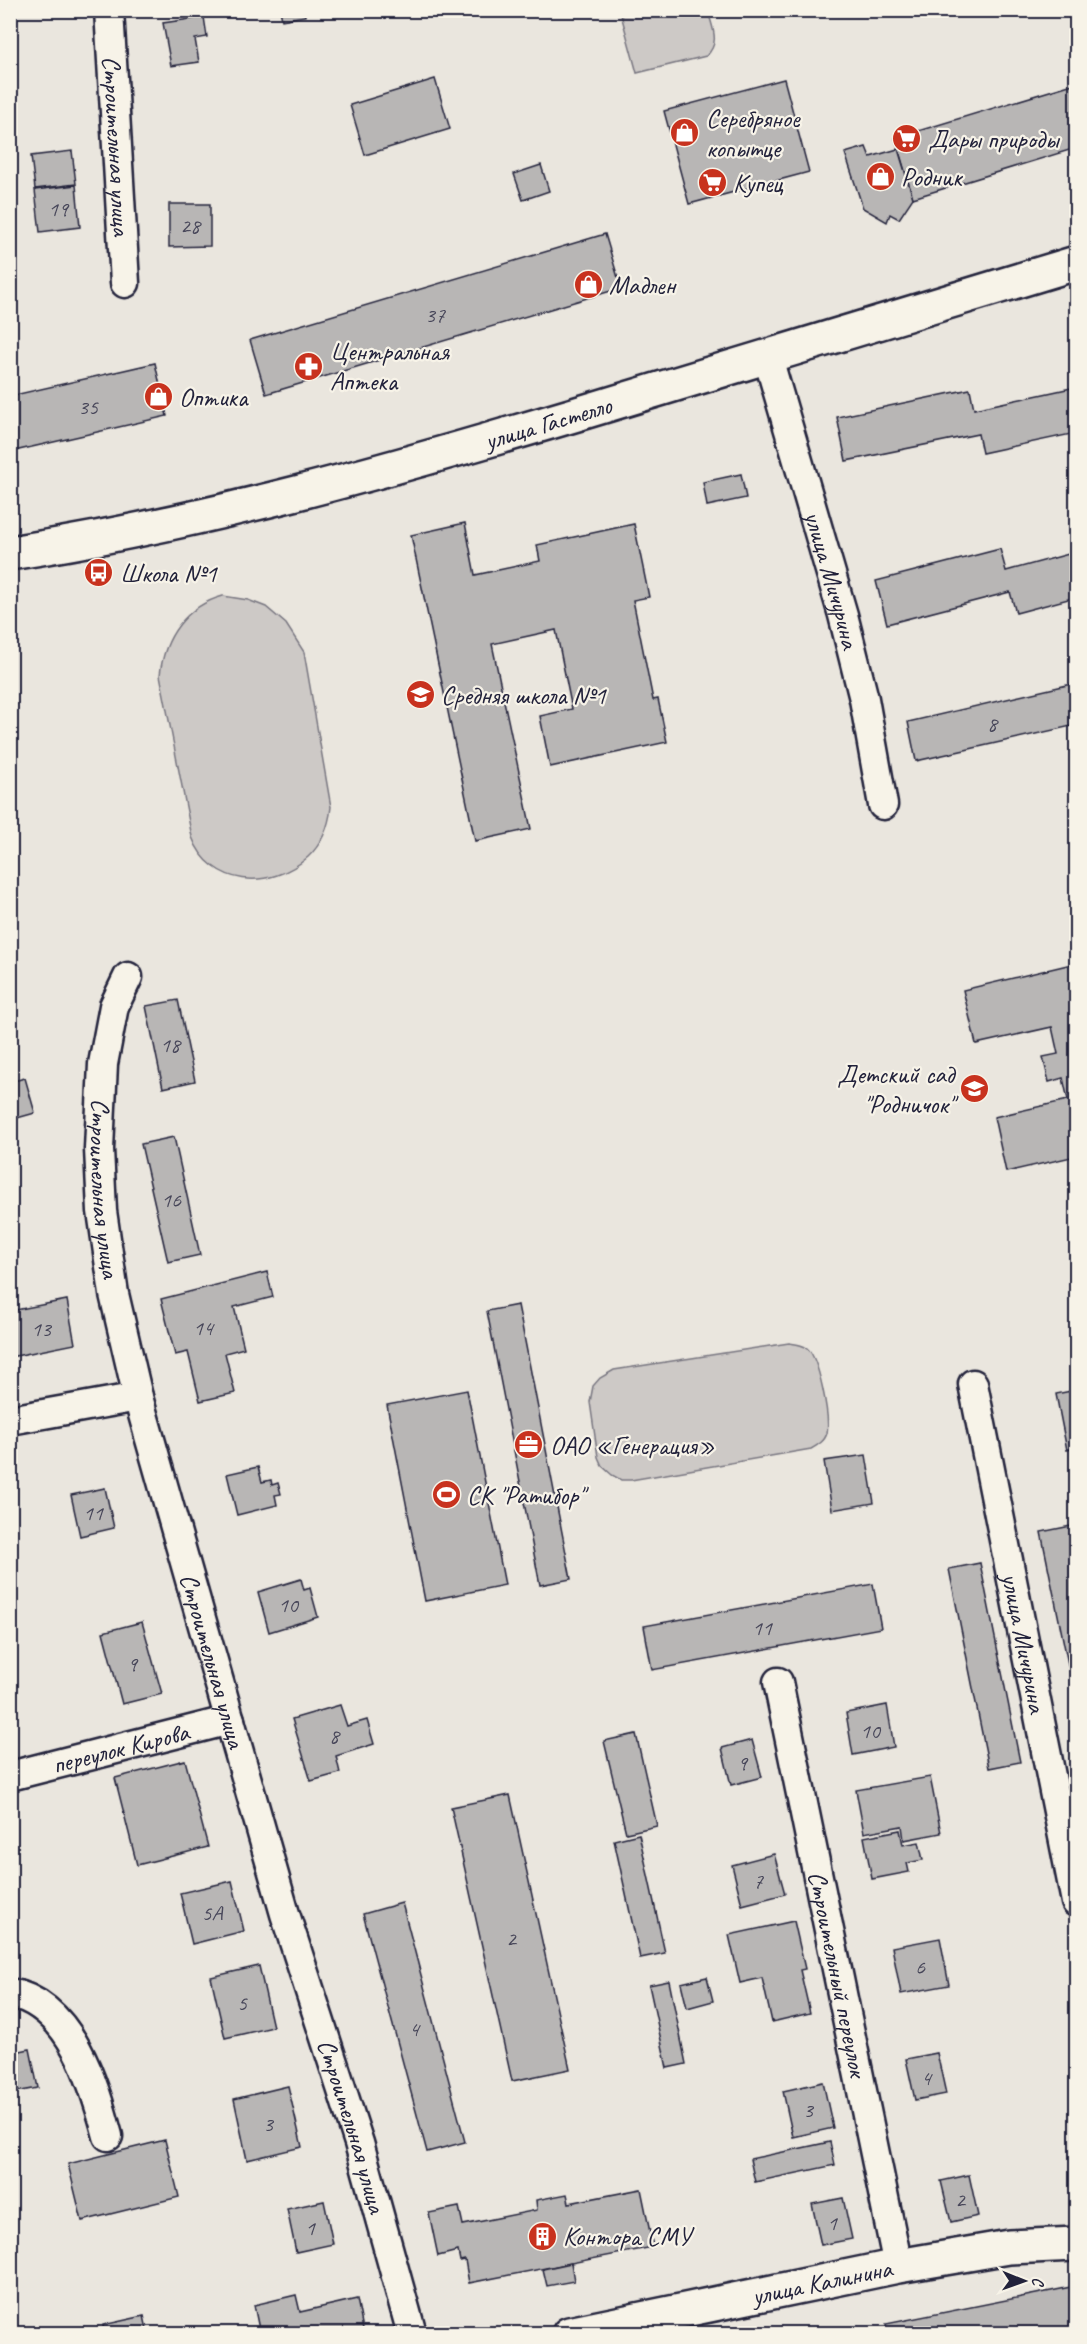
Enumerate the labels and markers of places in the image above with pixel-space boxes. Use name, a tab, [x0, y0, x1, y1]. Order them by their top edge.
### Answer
place label: Серебряное копытце	[706, 102, 801, 165]
shop icon: Серебряное копытце	[669, 117, 701, 149]
supermarket icon: Дары природы	[891, 123, 923, 155]
place label: Дары природы	[928, 123, 1061, 156]
shop icon: Родник	[864, 161, 896, 193]
place label: Родник	[901, 161, 963, 194]
supermarket icon: Купец	[696, 167, 728, 199]
place label: Купец	[733, 167, 783, 200]
shop icon: Мадлен	[572, 269, 604, 301]
place label: Мадлен	[609, 269, 677, 302]
place label: Центральная Аптека	[330, 335, 451, 398]
pharmacy icon: Центральная Аптека	[293, 350, 325, 382]
shop icon: Оптика	[142, 381, 174, 413]
place label: Оптика	[179, 381, 249, 414]
bus stop icon: Школа №1	[83, 557, 115, 589]
place label: Школа №1	[120, 557, 218, 590]
school or university icon: Средняя школа №1	[404, 679, 436, 711]
place label: Средняя школа №1	[441, 679, 607, 712]
place label: Детский сад "Родничок"	[837, 1058, 959, 1121]
school or university icon: Детский сад "Родничок"	[959, 1073, 991, 1105]
office icon: ОАО «Генерация»	[513, 1429, 545, 1461]
place label: ОАО «Генерация»	[550, 1429, 715, 1462]
sports icon: СК "Ратибор"	[430, 1479, 462, 1511]
place label: СК "Ратибор"	[467, 1479, 589, 1512]
building icon: Контора СМУ	[526, 2220, 558, 2252]
place label: Контора СМУ	[563, 2220, 695, 2253]

